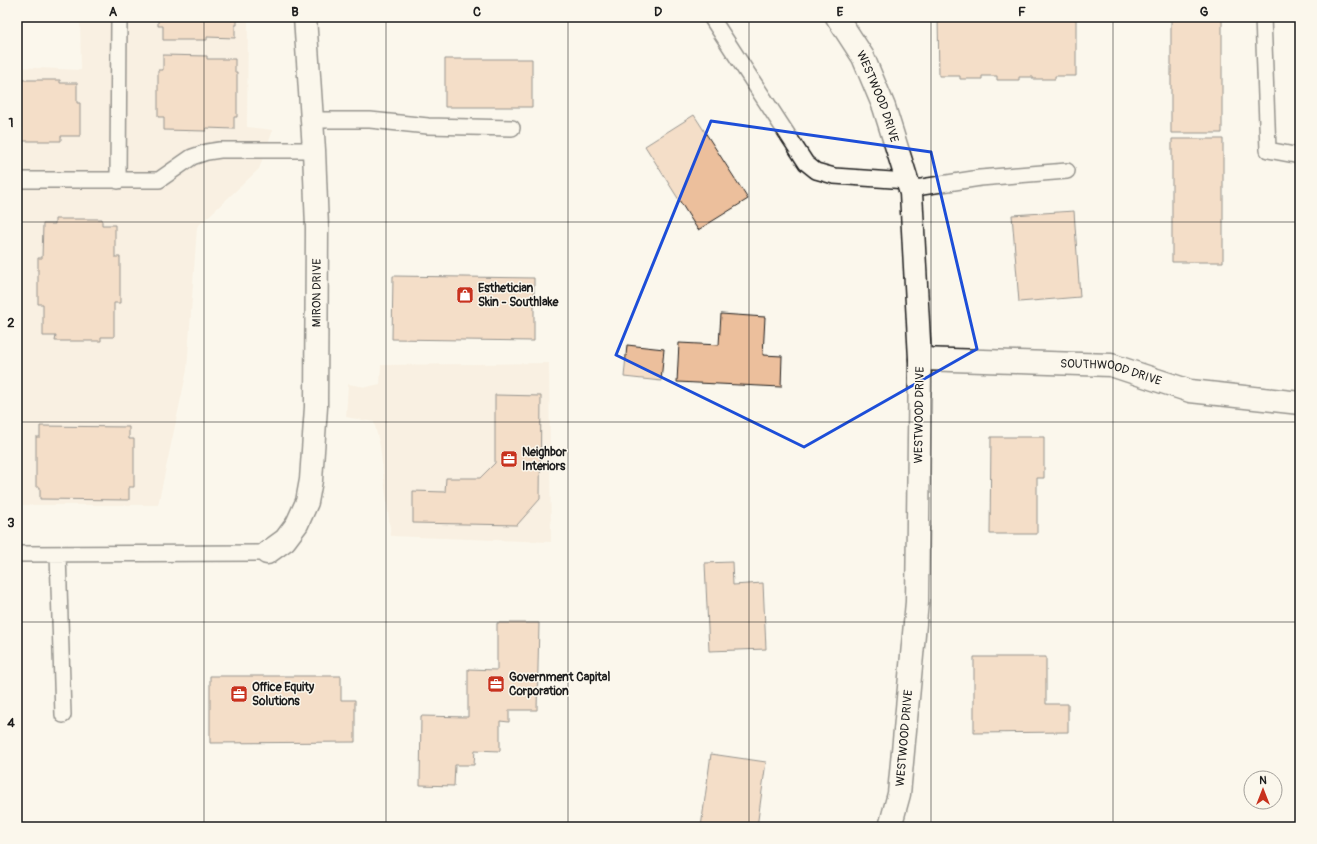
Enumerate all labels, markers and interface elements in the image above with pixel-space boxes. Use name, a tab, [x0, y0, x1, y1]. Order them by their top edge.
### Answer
text: A	[109, 4, 118, 20]
text: B	[291, 4, 299, 20]
text: C	[473, 4, 481, 20]
text: D	[654, 4, 662, 20]
text: E	[837, 4, 844, 20]
text: F	[1018, 4, 1026, 20]
text: G	[1200, 4, 1209, 20]
street label: WESTWOOD DRIVE	[853, 48, 902, 144]
text: 1	[8, 115, 14, 131]
street label: MIRON DRIVE	[309, 259, 325, 327]
place label: Esthetician Skin - Southlake	[478, 281, 560, 310]
shop icon: Esthetician Skin - Southlake	[455, 285, 475, 305]
text: 2	[7, 315, 15, 331]
street label: SOUTHWOOD DRIVE	[1060, 356, 1163, 389]
street label: WESTWOOD DRIVE	[911, 366, 928, 464]
place label: Neighbor Interiors	[522, 445, 567, 474]
office icon: Neighbor Interiors	[499, 449, 519, 469]
text: 3	[7, 515, 15, 531]
place label: Government Capital Corporation	[509, 670, 610, 699]
office icon: Government Capital Corporation	[486, 674, 506, 694]
place label: Office Equity Solutions	[252, 680, 315, 709]
office icon: Office Equity Solutions	[229, 684, 249, 704]
street label: WESTWOOD DRIVE	[893, 689, 916, 787]
text: 4	[7, 715, 15, 731]
north arrow	[1243, 770, 1283, 810]
text: N	[1259, 774, 1267, 787]

